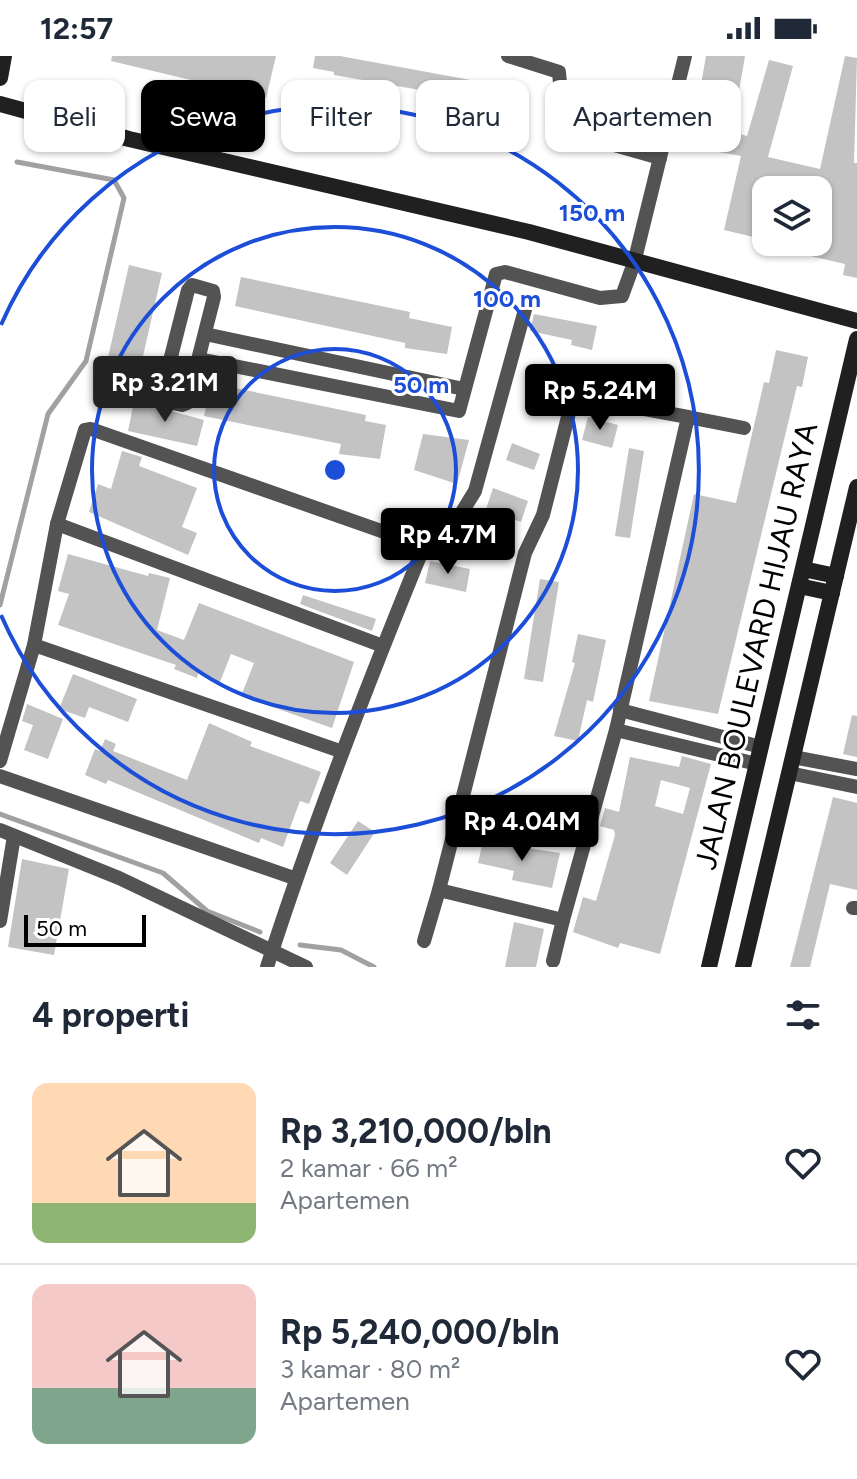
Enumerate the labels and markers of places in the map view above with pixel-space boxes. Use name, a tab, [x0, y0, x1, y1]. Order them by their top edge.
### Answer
pin: Rp 3.21M	[82, 356, 248, 424]
pin: Rp 5.24M	[517, 364, 683, 432]
centre of rings	[321, 456, 349, 484]
pin: Rp 4.7M	[374, 508, 522, 576]
pin: Rp 4.04M	[439, 795, 605, 863]

